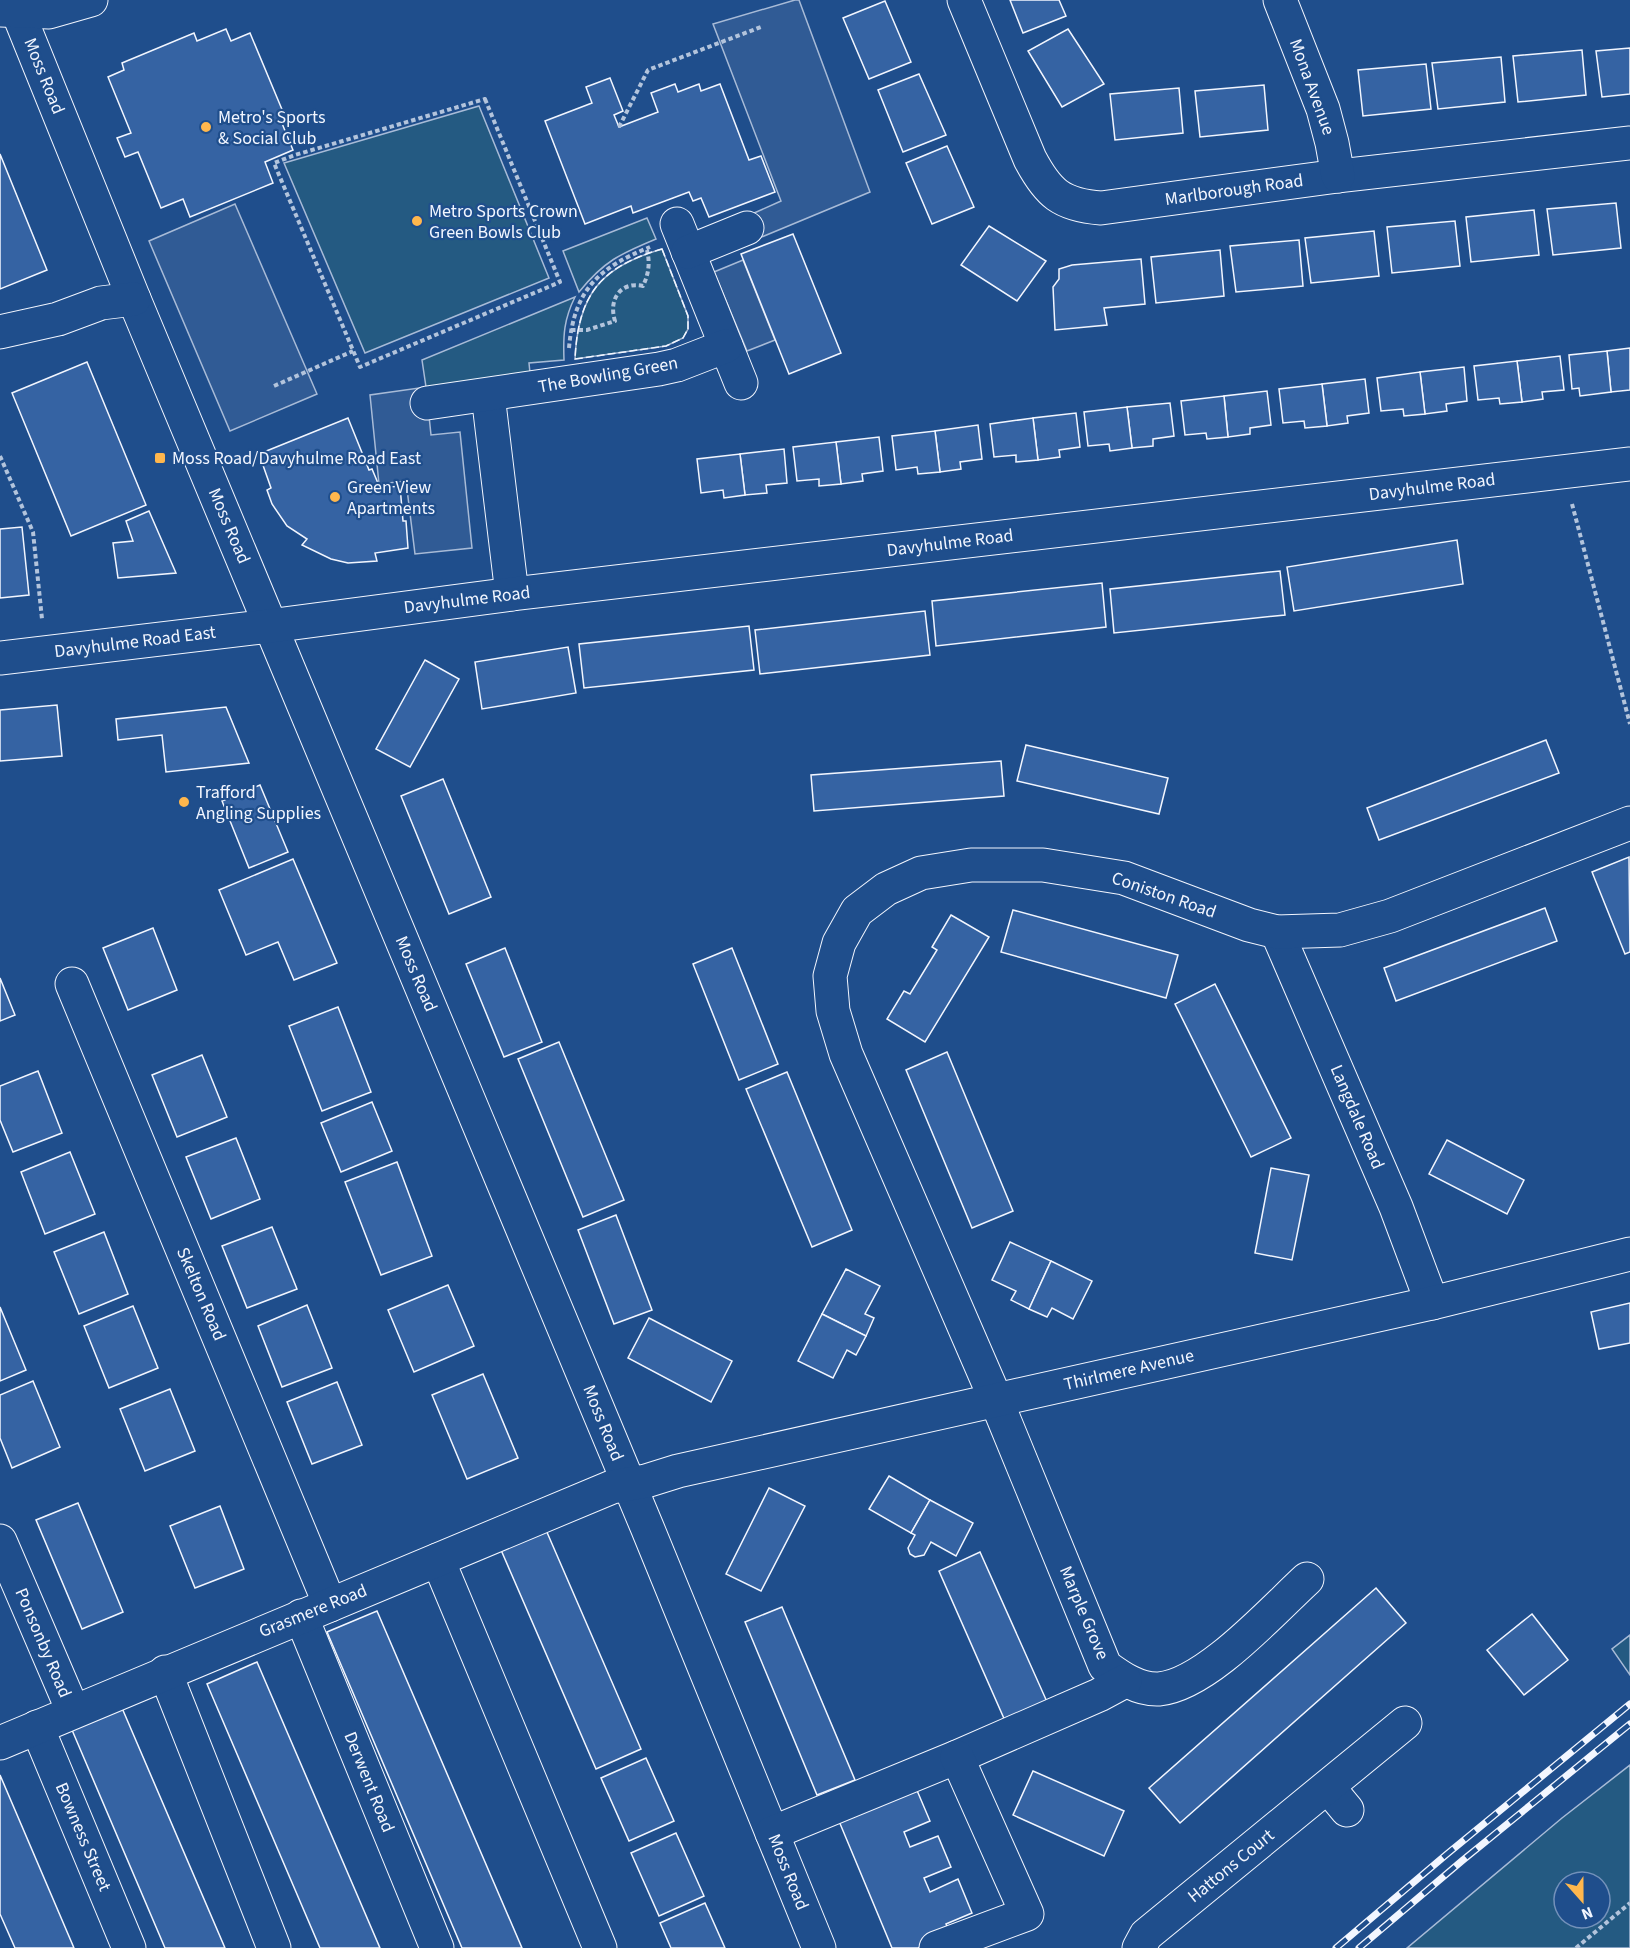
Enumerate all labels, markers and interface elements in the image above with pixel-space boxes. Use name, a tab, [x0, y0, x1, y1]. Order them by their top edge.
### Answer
street label: Moss Road	[17, 34, 71, 118]
street label: Mona Avenue	[1283, 35, 1341, 139]
place label: Metro's Sports & Social Club	[218, 105, 326, 151]
marker: Metro's Sports & Social Club	[199, 120, 213, 134]
street label: Marlborough Road	[1163, 168, 1305, 212]
place label: Metro Sports Crown Green Bowls Club	[429, 199, 578, 245]
marker: Metro Sports Crown Green Bowls Club	[410, 214, 424, 228]
street label: The Bowling Green	[536, 350, 680, 400]
place label: Moss Road/Davyhulme Road East	[172, 446, 421, 471]
marker: Moss Road/Davyhulme Road East	[153, 451, 167, 465]
street label: Davyhulme Road	[1367, 467, 1497, 507]
place label: Green View Apartments	[347, 475, 435, 521]
street label: Moss Road	[202, 484, 256, 568]
marker: Green View Apartments	[328, 490, 342, 504]
street label: Davyhulme Road	[885, 523, 1015, 563]
street label: Davyhulme Road	[402, 580, 532, 620]
street label: Davyhulme Road East	[53, 620, 217, 664]
place label: Trafford Angling Supplies	[196, 780, 321, 826]
marker: Trafford Angling Supplies	[177, 795, 191, 809]
street label: Coniston Road	[1108, 865, 1220, 925]
street label: Moss Road	[389, 932, 443, 1016]
street label: Langdale Road	[1324, 1061, 1390, 1173]
street label: Skelton Road	[170, 1243, 232, 1345]
street label: Thirlmere Avenue	[1062, 1343, 1196, 1397]
street label: Moss Road	[576, 1381, 630, 1465]
street label: Marple Grove	[1053, 1562, 1115, 1664]
street label: Grasmere Road	[255, 1578, 371, 1644]
street label: Ponsonby Road	[9, 1584, 77, 1702]
street label: Derwent Road	[337, 1728, 401, 1836]
street label: Bowness Street	[49, 1779, 117, 1895]
street label: Hattons Court	[1182, 1823, 1280, 1909]
street label: Moss Road	[761, 1830, 815, 1914]
north arrow	[1552, 1870, 1612, 1930]
text: N	[1578, 1901, 1596, 1925]

